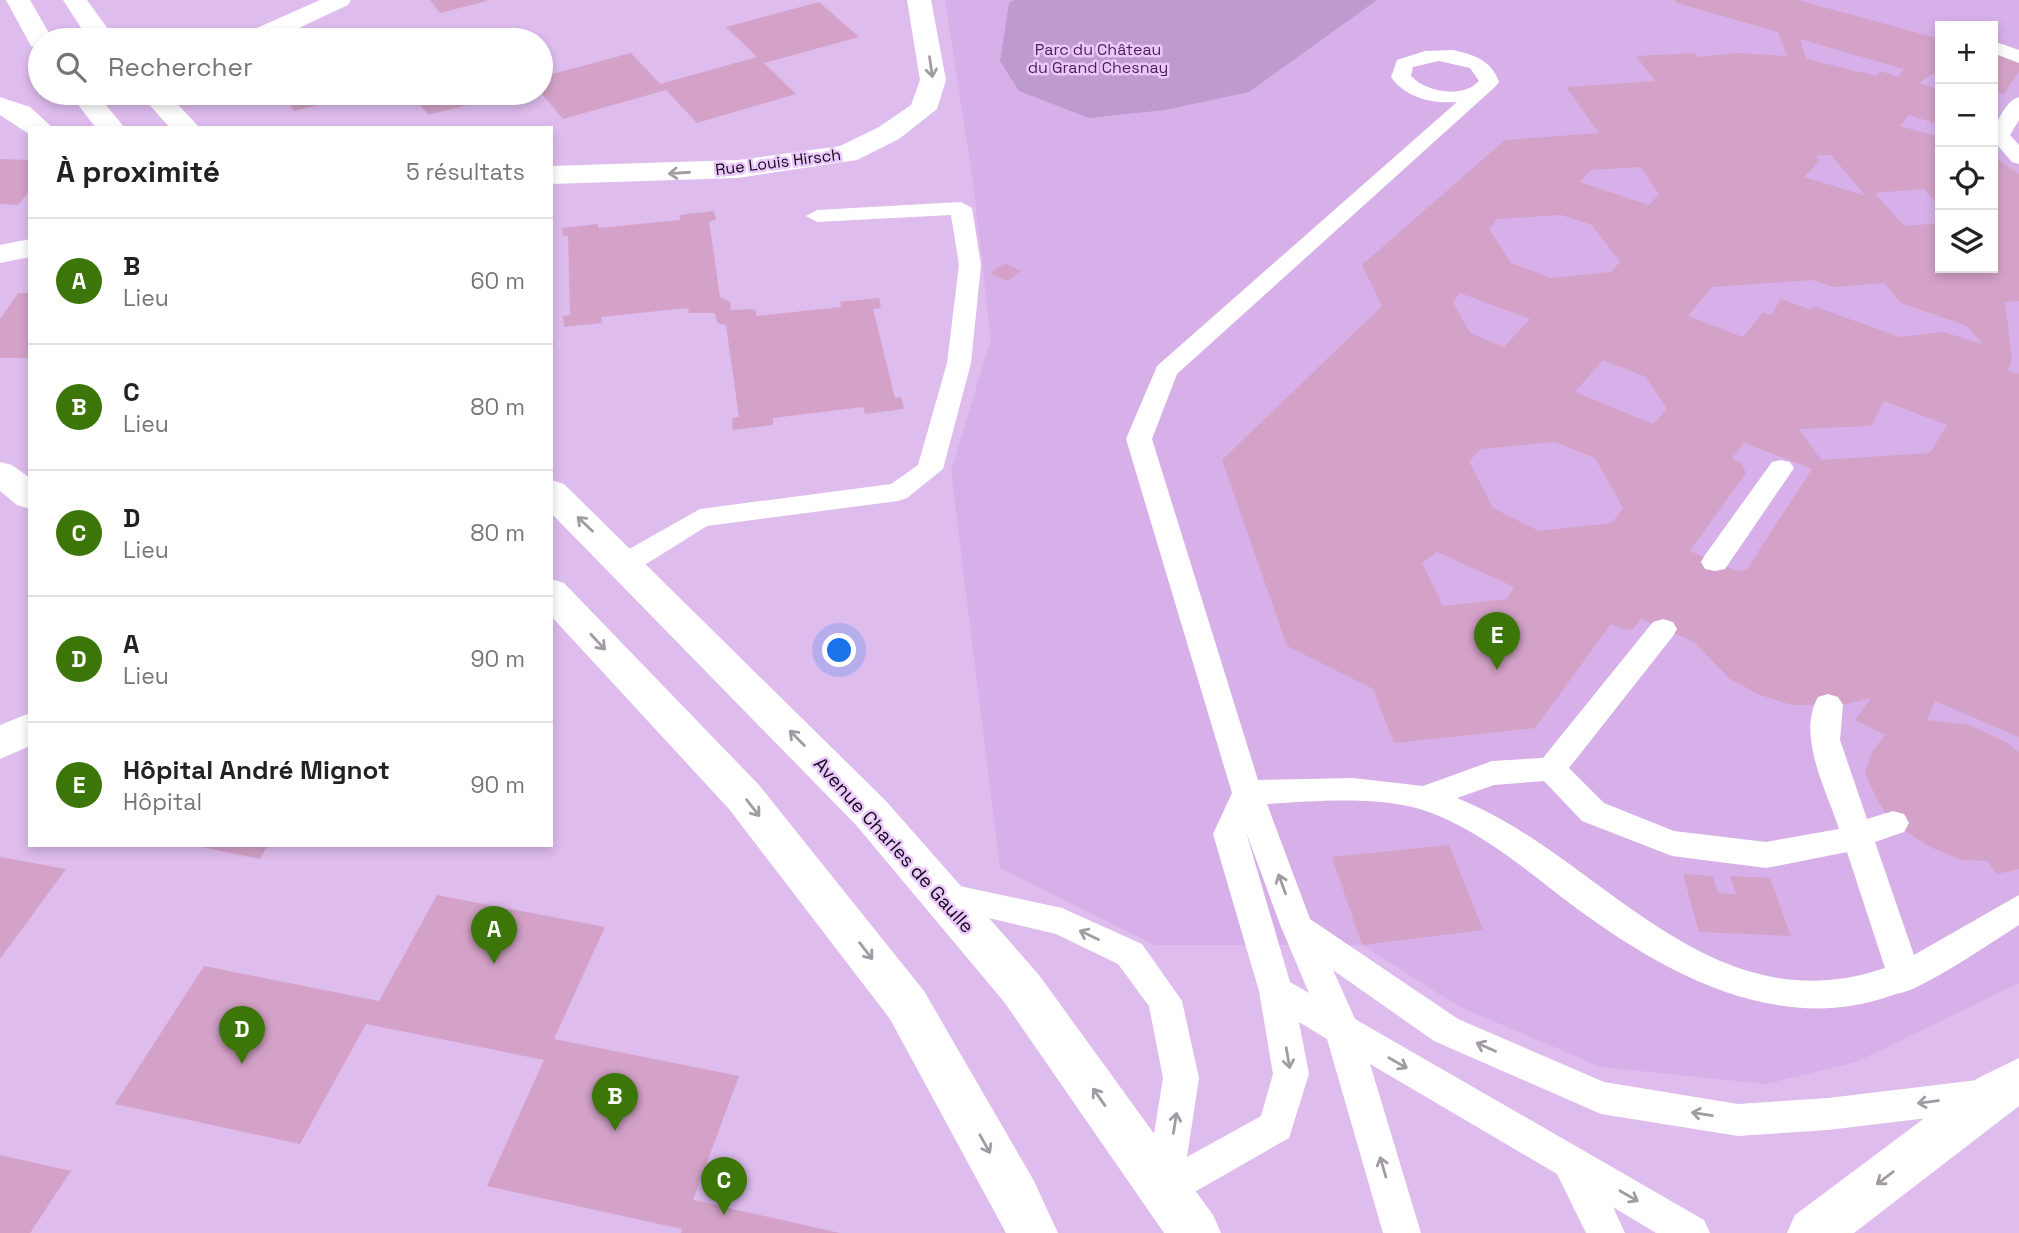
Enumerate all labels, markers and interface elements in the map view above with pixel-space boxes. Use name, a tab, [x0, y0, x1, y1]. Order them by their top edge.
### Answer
map controls	[1935, 21, 1998, 273]
button: +	[1935, 21, 1998, 84]
search box	[28, 28, 553, 105]
park label: Parc du Château du Grand Chesnay	[1028, 39, 1168, 78]
icon: search	[52, 48, 90, 86]
text: Rechercher	[108, 50, 253, 84]
one-way arrow	[925, 55, 938, 78]
button: −	[1935, 84, 1998, 147]
street label: Rue Louis Hirsch	[714, 144, 842, 180]
button: locate	[1935, 147, 1998, 210]
text: À proximité	[56, 152, 220, 191]
text: 5 résultats	[406, 157, 525, 187]
one-way arrow	[669, 167, 691, 180]
button: layers	[1935, 210, 1998, 273]
text: B	[123, 249, 140, 283]
text: A	[72, 266, 86, 296]
text: 60 m	[470, 266, 525, 296]
text: Lieu	[123, 283, 169, 313]
text: C	[123, 375, 140, 409]
text: B	[71, 392, 87, 422]
text: 80 m	[470, 392, 525, 422]
text: Lieu	[123, 409, 169, 439]
text: D	[123, 501, 140, 535]
one-way arrow	[576, 516, 593, 533]
text: C	[72, 518, 86, 548]
text: 80 m	[470, 518, 525, 548]
text: Lieu	[123, 535, 169, 565]
pin: E	[1474, 612, 1520, 670]
text: A	[123, 627, 139, 661]
one-way arrow	[590, 633, 607, 650]
your location	[822, 633, 856, 667]
text: D	[71, 644, 87, 674]
text: 90 m	[470, 644, 525, 674]
text: Lieu	[123, 661, 169, 691]
one-way arrow	[788, 730, 805, 747]
street label: Avenue Charles de Gaulle	[808, 752, 980, 938]
text: Hôpital André Mignot	[123, 753, 390, 787]
text: E	[73, 770, 85, 800]
text: 90 m	[470, 770, 525, 800]
text: Hôpital	[123, 787, 202, 817]
one-way arrow	[746, 799, 761, 817]
one-way arrow	[1275, 874, 1287, 896]
pin: A	[471, 906, 517, 964]
one-way arrow	[1079, 928, 1100, 941]
one-way arrow	[858, 941, 873, 959]
pin: D	[219, 1006, 265, 1064]
one-way arrow	[1476, 1040, 1497, 1053]
one-way arrow	[1282, 1046, 1295, 1069]
one-way arrow	[1388, 1056, 1408, 1070]
pin: B	[592, 1073, 638, 1131]
one-way arrow	[1092, 1088, 1106, 1107]
one-way arrow	[1917, 1095, 1939, 1108]
one-way arrow	[1691, 1107, 1713, 1120]
one-way arrow	[1168, 1112, 1181, 1134]
one-way arrow	[978, 1133, 992, 1153]
pin: C	[701, 1157, 747, 1215]
one-way arrow	[1376, 1157, 1389, 1179]
one-way arrow	[1876, 1170, 1894, 1185]
one-way arrow	[1618, 1189, 1638, 1203]

